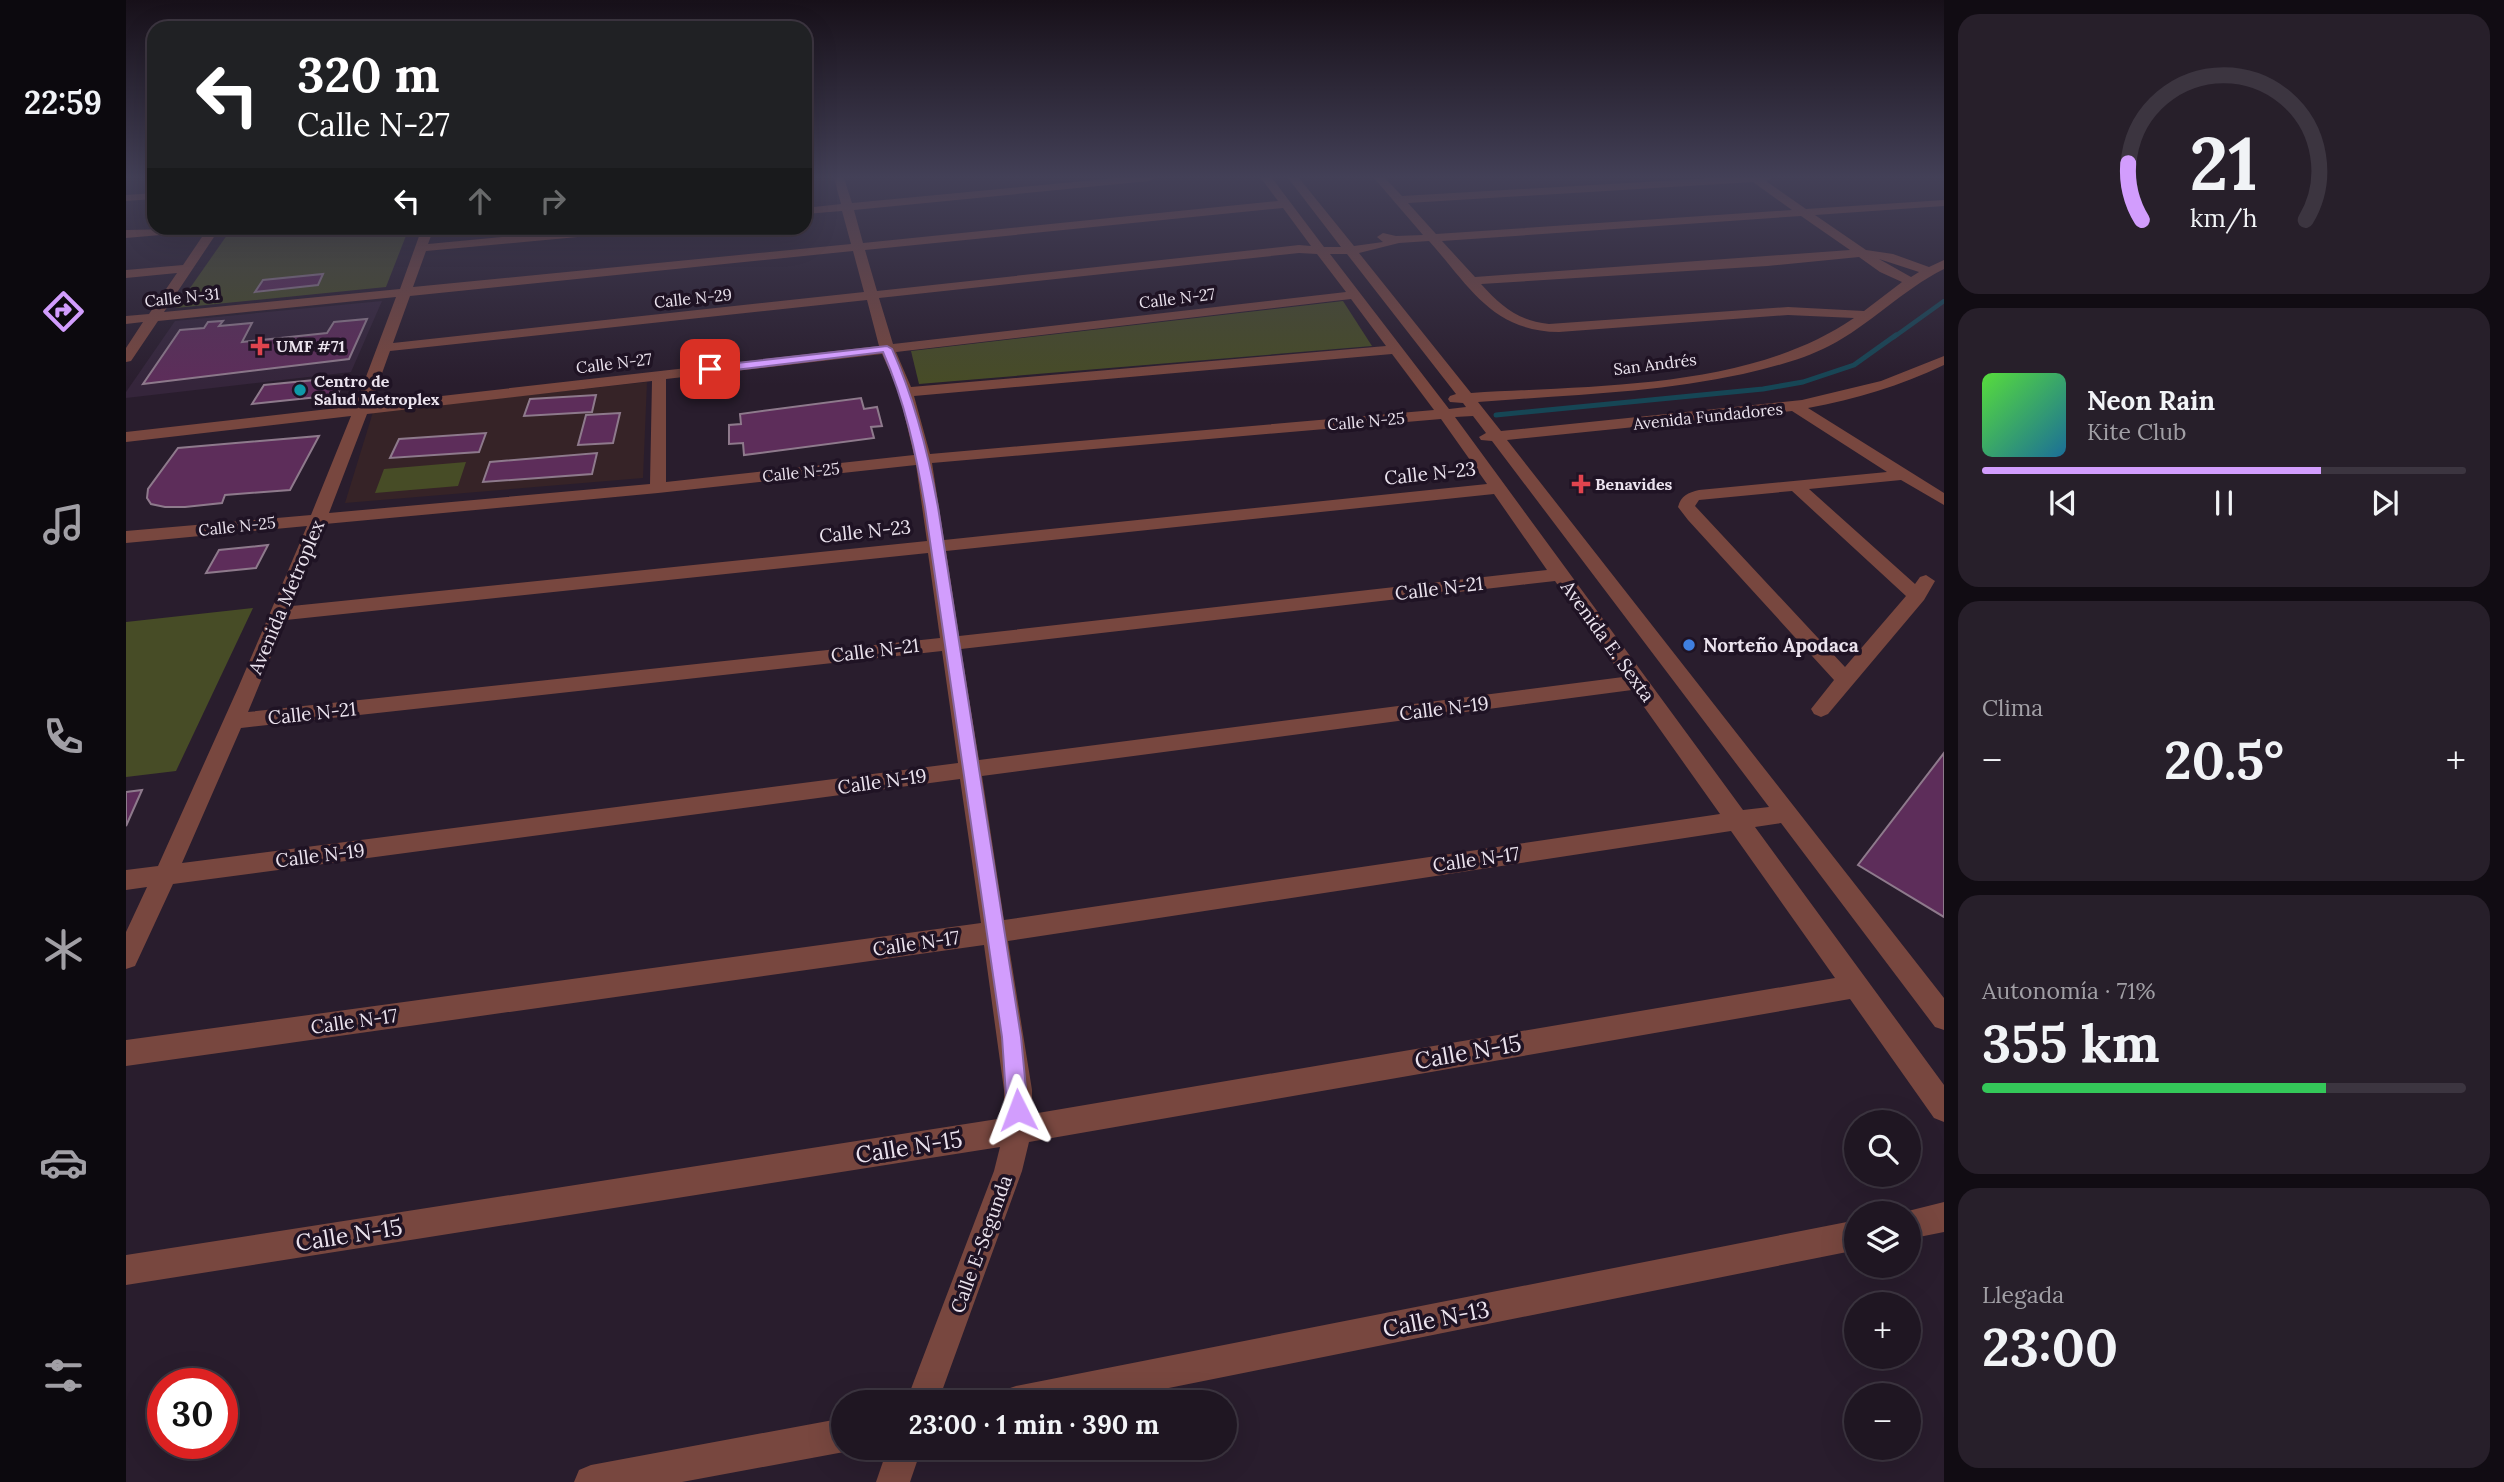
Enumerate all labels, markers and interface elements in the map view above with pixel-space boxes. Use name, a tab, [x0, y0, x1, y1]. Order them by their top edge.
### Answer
text: 320 m	[297, 43, 440, 105]
icon: left	[182, 49, 273, 140]
text: 22:59	[24, 82, 102, 123]
text: Calle N-27	[297, 104, 450, 145]
text: 21	[2190, 117, 2258, 210]
icon: left	[388, 182, 426, 220]
icon: ahead	[461, 182, 499, 220]
icon: right	[534, 182, 572, 220]
text: km/h	[2190, 202, 2258, 234]
street label: Calle N-31	[144, 283, 221, 311]
street label: Calle N-27	[1138, 283, 1217, 313]
street label: Calle N-29	[653, 284, 733, 312]
icon: directions	[39, 287, 88, 336]
marker: UMF #71	[250, 336, 270, 356]
place label: UMF #71	[276, 336, 345, 356]
pin	[680, 339, 740, 399]
street label: Calle N-27	[575, 348, 654, 378]
street label: San Andrés	[1612, 349, 1698, 379]
icon: arrive	[691, 350, 729, 388]
place label: Centro de Salud Metroplex	[314, 371, 440, 409]
marker: Centro de Salud Metroplex	[292, 382, 308, 398]
text: Neon Rain	[2087, 384, 2215, 417]
street label: Avenida Fundadores	[1631, 398, 1784, 434]
street label: Calle N-25	[1326, 408, 1406, 434]
text: Kite Club	[2087, 417, 2186, 446]
street label: Calle N-23	[1383, 456, 1477, 490]
street label: Calle N-25	[761, 458, 841, 486]
place label: Benavides	[1595, 474, 1673, 494]
marker: Benavides	[1573, 476, 1589, 492]
icon: previous	[2044, 484, 2082, 522]
icon: pause	[2205, 484, 2243, 522]
icon: next	[2366, 484, 2404, 522]
icon: music	[39, 500, 88, 549]
street label: Calle N-25	[197, 512, 277, 540]
street label: Calle N-23	[818, 514, 912, 548]
street label: Avenida Metroplex	[242, 516, 329, 679]
street label: Calle N-21	[1393, 571, 1485, 605]
street label: Avenida E. Sexta	[1555, 575, 1660, 706]
street label: Calle N-21	[829, 633, 921, 667]
place label: Norteño Apodaca	[1703, 633, 1859, 657]
marker: Norteño Apodaca	[1681, 637, 1697, 653]
street label: Calle N-19	[1398, 691, 1490, 725]
text: Clima	[1982, 693, 2043, 722]
street label: Calle N-21	[267, 696, 357, 730]
icon: phone	[39, 712, 88, 761]
text: 20.5°	[2164, 727, 2284, 793]
text: −	[1982, 736, 2002, 784]
text: +	[2446, 736, 2466, 784]
street label: Calle N-19	[836, 763, 928, 799]
street label: Calle N-19	[274, 838, 366, 872]
street label: Calle N-17	[1431, 841, 1521, 877]
icon: climate	[39, 925, 88, 974]
street label: Calle N-17	[871, 925, 961, 961]
text: Autonomía · 71%	[1982, 976, 2156, 1005]
street label: Calle N-17	[309, 1003, 399, 1039]
text: 355 km	[1982, 1010, 2160, 1076]
street label: Calle N-15	[1412, 1028, 1524, 1075]
position arrow	[981, 1073, 1055, 1147]
map controls	[1844, 1110, 1921, 1460]
button: search	[1844, 1110, 1921, 1187]
street label: Calle N-15	[853, 1124, 964, 1169]
icon: car	[39, 1138, 88, 1187]
street label: Calle E-Segunda	[945, 1172, 1017, 1316]
button: layers	[1844, 1201, 1921, 1278]
street label: Calle N-15	[293, 1212, 404, 1257]
text: Llegada	[1982, 1280, 2064, 1309]
button: +	[1844, 1292, 1921, 1369]
street label: Calle N-13	[1380, 1294, 1492, 1343]
text: 23:00	[1982, 1314, 2118, 1380]
icon: filters	[39, 1351, 88, 1400]
speed limit sign: 30	[147, 1368, 238, 1459]
button: −	[1844, 1383, 1921, 1460]
text: 23:00 · 1 min · 390 m	[909, 1408, 1159, 1441]

